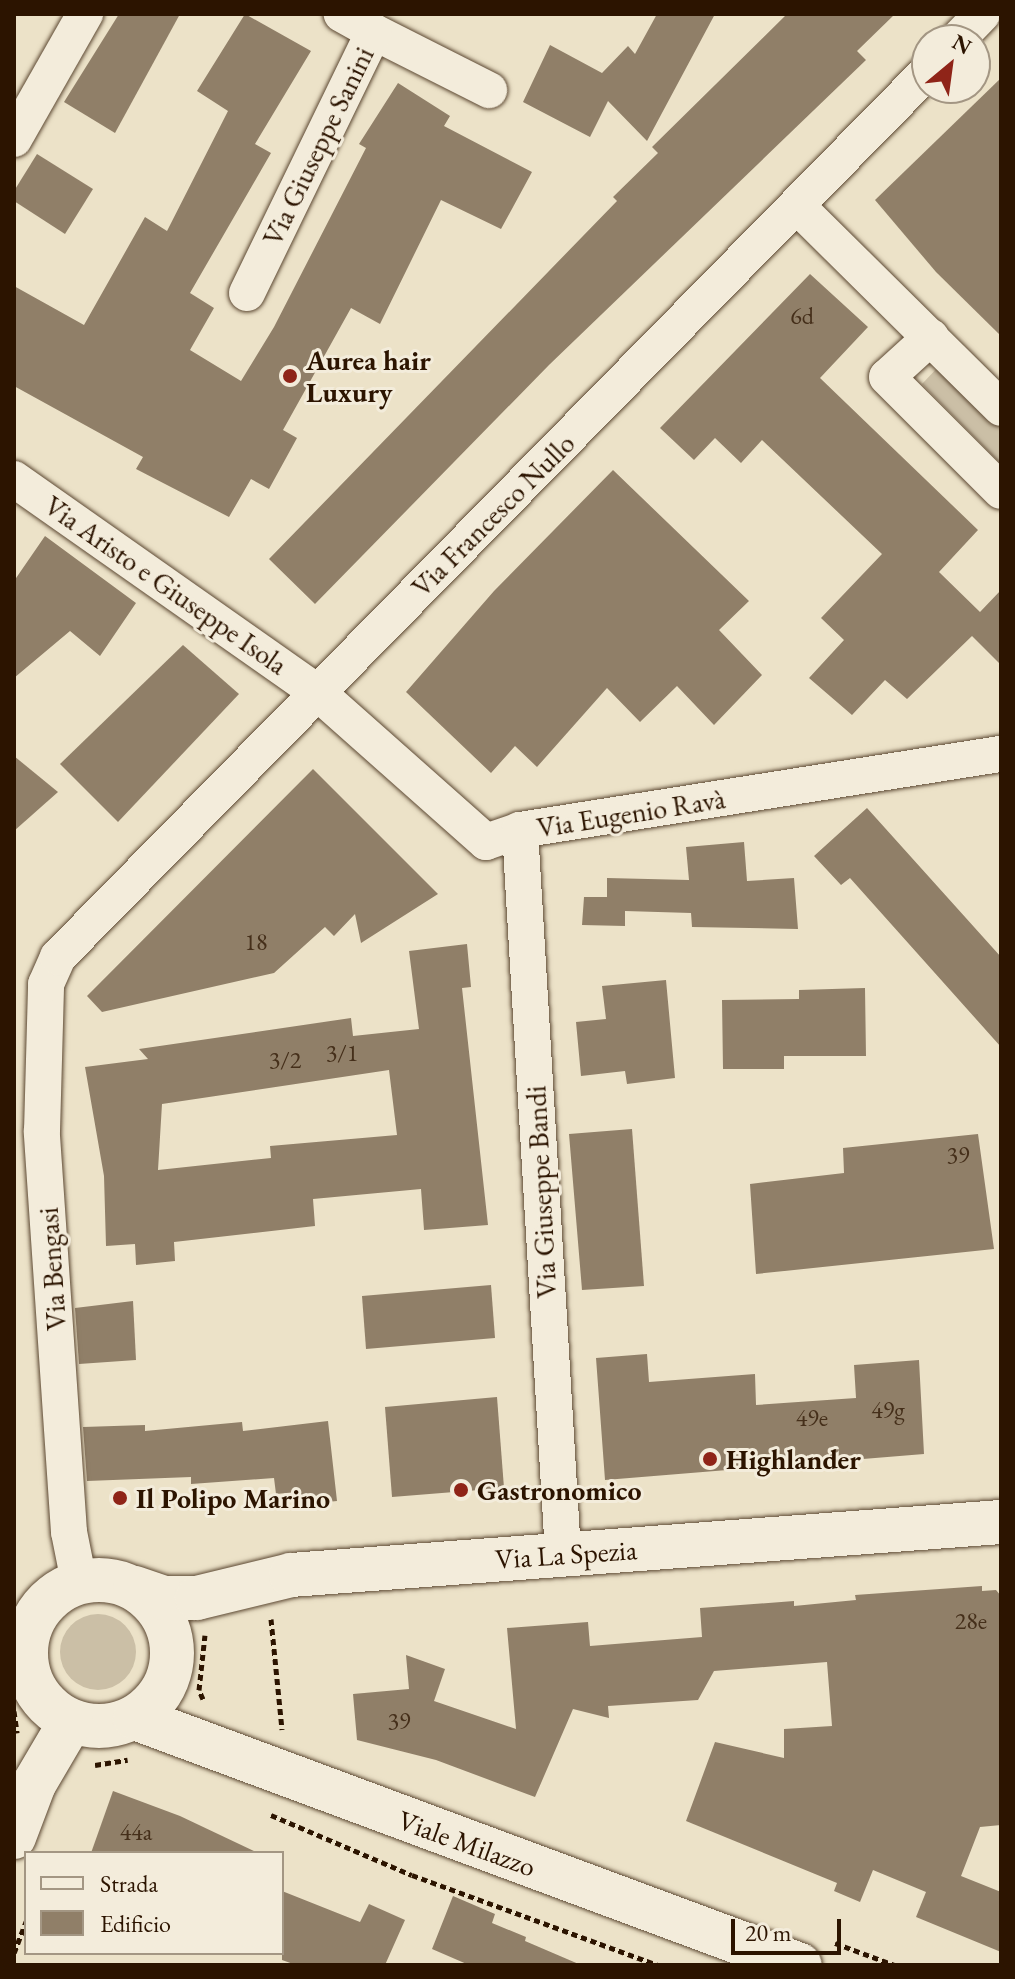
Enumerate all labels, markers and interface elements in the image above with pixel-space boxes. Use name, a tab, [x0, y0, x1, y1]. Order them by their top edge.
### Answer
north arrow	[911, 24, 991, 104]
text: N	[947, 27, 977, 61]
street label: Via Giuseppe Sanini	[255, 41, 381, 251]
house number: 6d	[790, 302, 814, 330]
place label: Aurea hair Luxury	[306, 343, 431, 409]
marker: Aurea hair Luxury	[281, 367, 299, 385]
street label: Via Francesco Nullo	[404, 426, 582, 604]
street label: Via Aristo e Giuseppe Isola	[38, 488, 294, 682]
street label: Via Eugenio Ravà	[534, 782, 728, 844]
house number: 18	[244, 928, 268, 956]
house number: 3/1	[326, 1039, 358, 1067]
house number: 3/2	[269, 1046, 301, 1074]
street label: Via Giuseppe Bandi	[519, 1085, 563, 1299]
house number: 39	[946, 1141, 970, 1169]
street label: Via Bengasi	[31, 1206, 73, 1332]
house number: 49g	[871, 1396, 905, 1424]
house number: 49e	[796, 1404, 828, 1432]
place label: Highlander	[726, 1442, 861, 1476]
marker: Highlander	[701, 1450, 719, 1468]
place label: Gastronomico	[477, 1473, 642, 1507]
place label: Il Polipo Marino	[136, 1481, 330, 1515]
marker: Gastronomico	[452, 1481, 470, 1499]
marker: Il Polipo Marino	[111, 1489, 129, 1507]
street label: Via La Spezia	[494, 1532, 638, 1576]
house number: 28e	[955, 1607, 987, 1635]
house number: 39	[387, 1707, 411, 1735]
street label: Viale Milazzo	[394, 1803, 540, 1883]
house number: 44a	[120, 1818, 152, 1846]
legend	[24, 1851, 284, 1955]
text: Strada	[100, 1868, 158, 1899]
scale bar	[735, 1903, 845, 1953]
text: Edificio	[100, 1908, 171, 1939]
text: 20 m	[745, 1917, 792, 1948]

